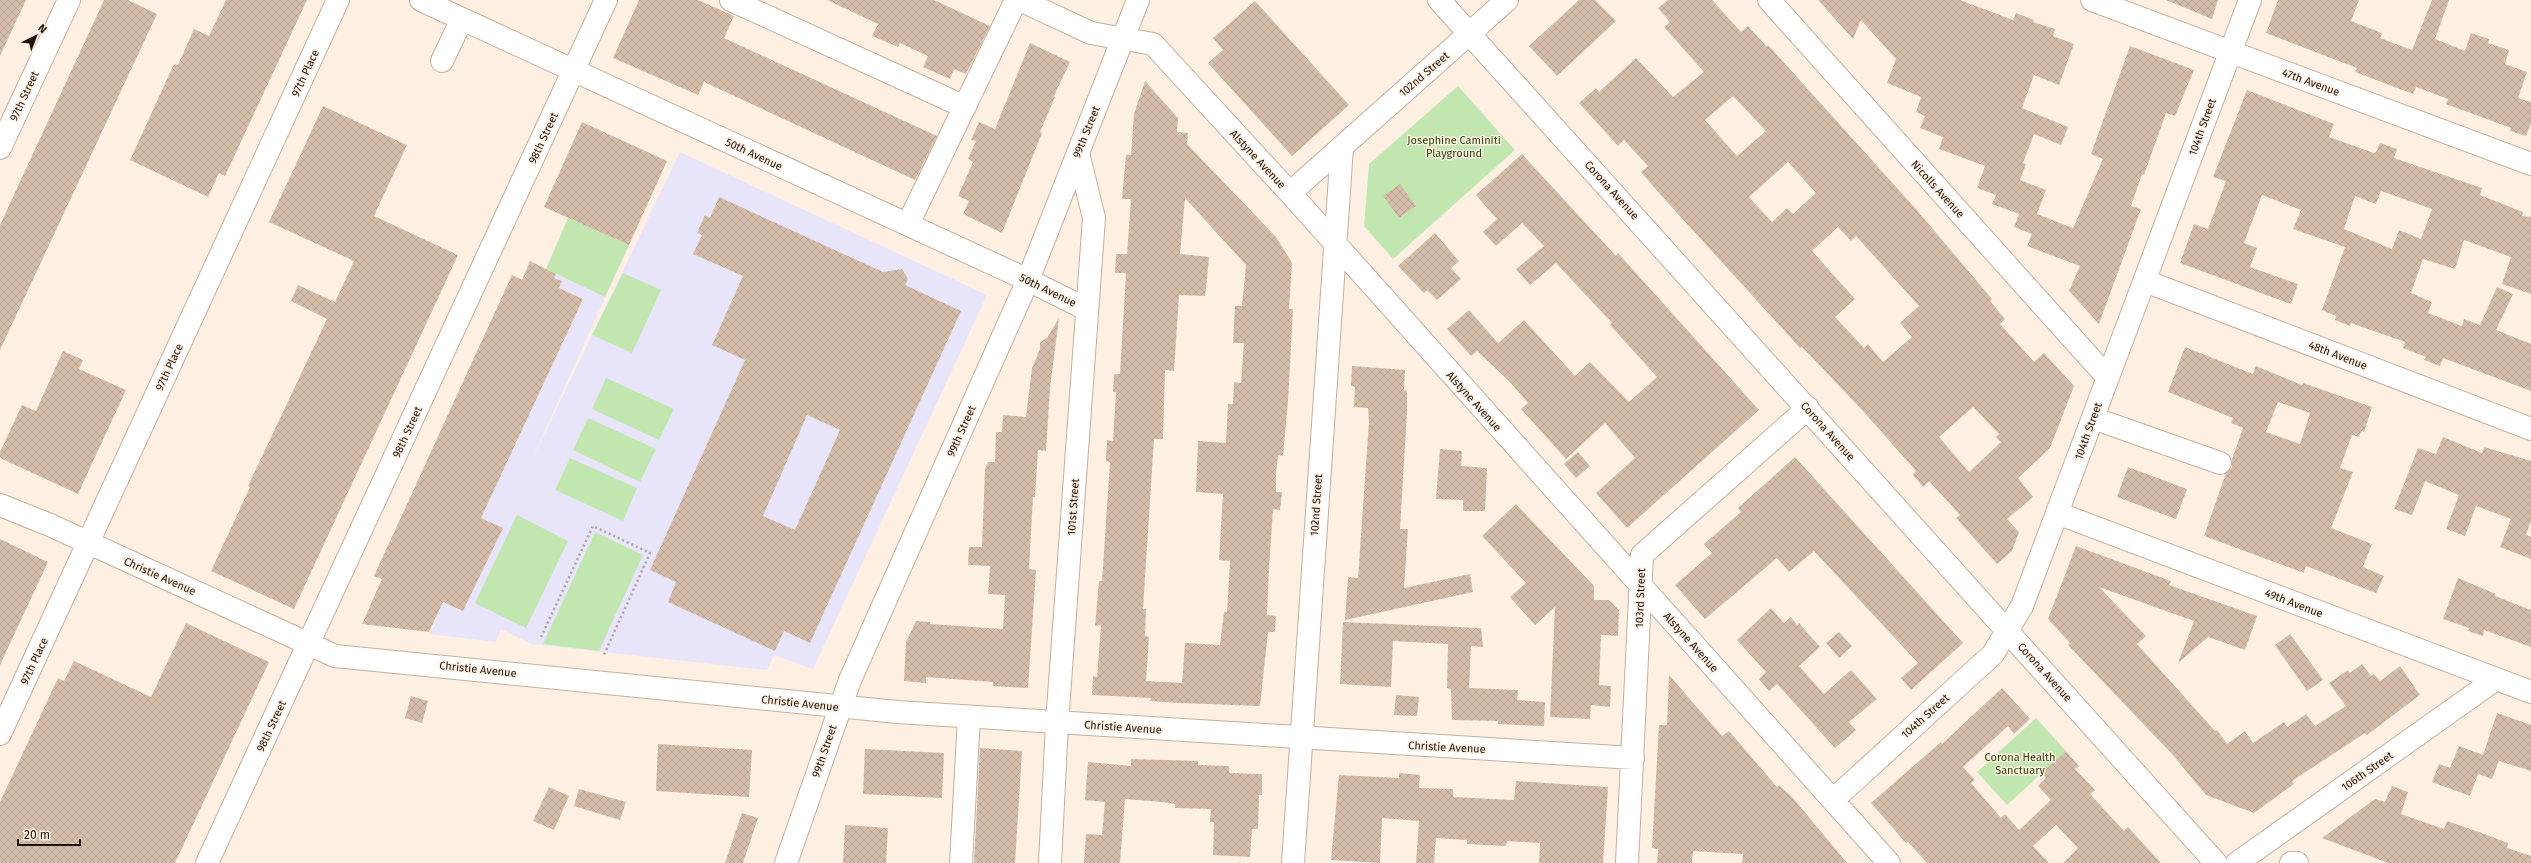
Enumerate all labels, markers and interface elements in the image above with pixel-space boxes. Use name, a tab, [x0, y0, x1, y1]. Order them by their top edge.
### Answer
north arrow	[16, 16, 56, 56]
text: N	[35, 22, 49, 36]
street label: 97th Place	[289, 48, 322, 99]
street label: 102nd Street	[1397, 49, 1452, 100]
street label: 47th Avenue	[2280, 66, 2341, 99]
street label: 97th Street	[7, 69, 42, 123]
street label: 104th Street	[2186, 97, 2219, 158]
street label: 99th Street	[1070, 104, 1103, 160]
street label: 98th Street	[526, 111, 561, 166]
street label: Alstyne Avenue	[1227, 127, 1288, 192]
park label: Josephine Caminiti Playground	[1407, 134, 1501, 160]
street label: 50th Avenue	[723, 136, 784, 173]
street label: Corona Avenue	[1582, 158, 1641, 222]
street label: Nicolls Avenue	[1908, 158, 1967, 221]
street label: 50th Avenue	[1017, 271, 1078, 310]
street label: 48th Avenue	[2307, 338, 2369, 373]
street label: 97th Place	[153, 342, 186, 393]
street label: Alstyne Avenue	[1443, 369, 1504, 434]
street label: Corona Avenue	[1798, 399, 1857, 463]
street label: 104th Street	[2072, 401, 2105, 462]
street label: 99th Street	[944, 404, 979, 459]
street label: 98th Street	[390, 405, 425, 460]
street label: 102nd Street	[1308, 474, 1325, 536]
street label: 101st Street	[1065, 478, 1082, 536]
street label: Christie Avenue	[122, 555, 198, 598]
street label: 103rd Street	[1633, 568, 1648, 628]
street label: 49th Avenue	[2263, 586, 2325, 621]
street label: Alstyne Avenue	[1660, 610, 1721, 675]
street label: 97th Place	[18, 636, 51, 687]
street label: Corona Avenue	[2015, 640, 2074, 704]
street label: Christie Avenue	[439, 659, 517, 680]
street label: 104th Street	[1899, 691, 1952, 741]
street label: Christie Avenue	[761, 693, 839, 714]
street label: 98th Street	[254, 699, 289, 754]
street label: Christie Avenue	[1084, 718, 1162, 737]
street label: 99th Street	[809, 723, 840, 779]
street label: Christie Avenue	[1408, 739, 1486, 756]
street label: 106th Street	[2339, 749, 2396, 794]
park label: Corona Health Sanctuary	[1985, 751, 2055, 777]
scale bar	[18, 821, 80, 847]
text: 20 m	[24, 828, 50, 842]

